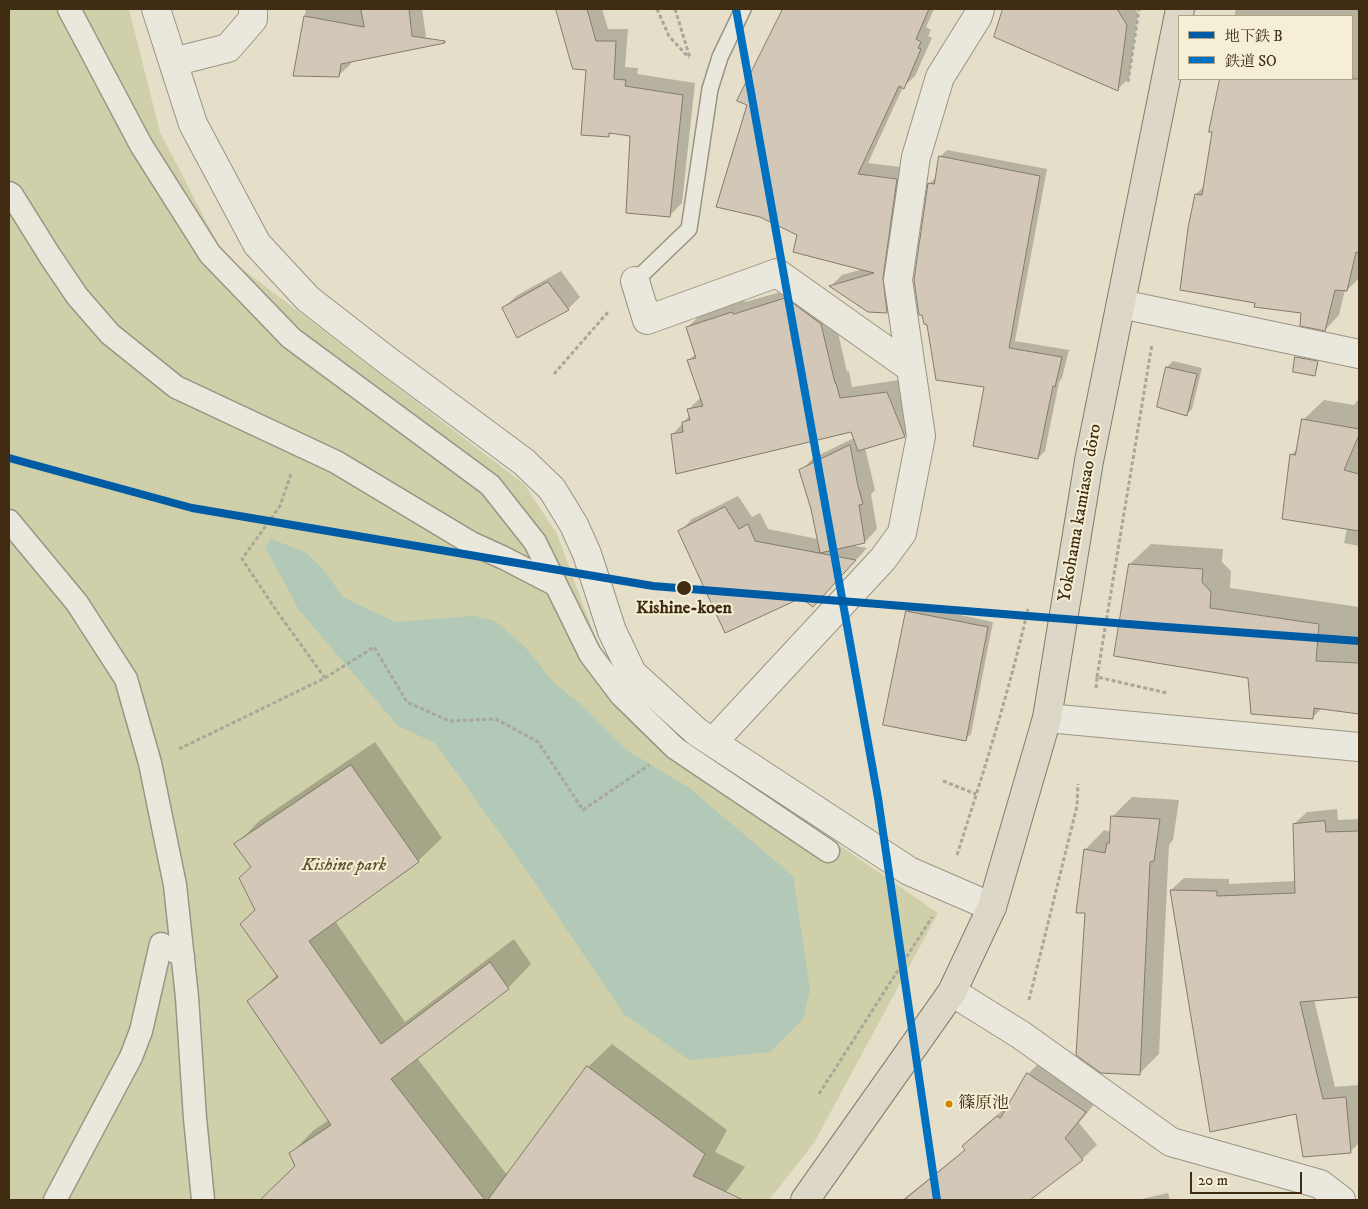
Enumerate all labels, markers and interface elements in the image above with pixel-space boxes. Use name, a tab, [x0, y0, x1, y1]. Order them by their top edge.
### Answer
legend	[1178, 15, 1353, 80]
text: 地下鉄 B	[1225, 27, 1283, 46]
text: 鉄道 SO	[1225, 52, 1277, 71]
street label: Yokohama kamiasao dōro	[1055, 422, 1107, 604]
marker: Kishine-koen	[675, 579, 693, 597]
place label: Kishine-koen	[636, 598, 732, 620]
park label: Kishine park	[302, 855, 386, 877]
place label: 篠原池	[958, 1094, 1009, 1114]
marker: 篠原池	[944, 1099, 954, 1109]
scale bar	[1193, 1162, 1306, 1194]
text: 20 m	[1198, 1171, 1228, 1190]

